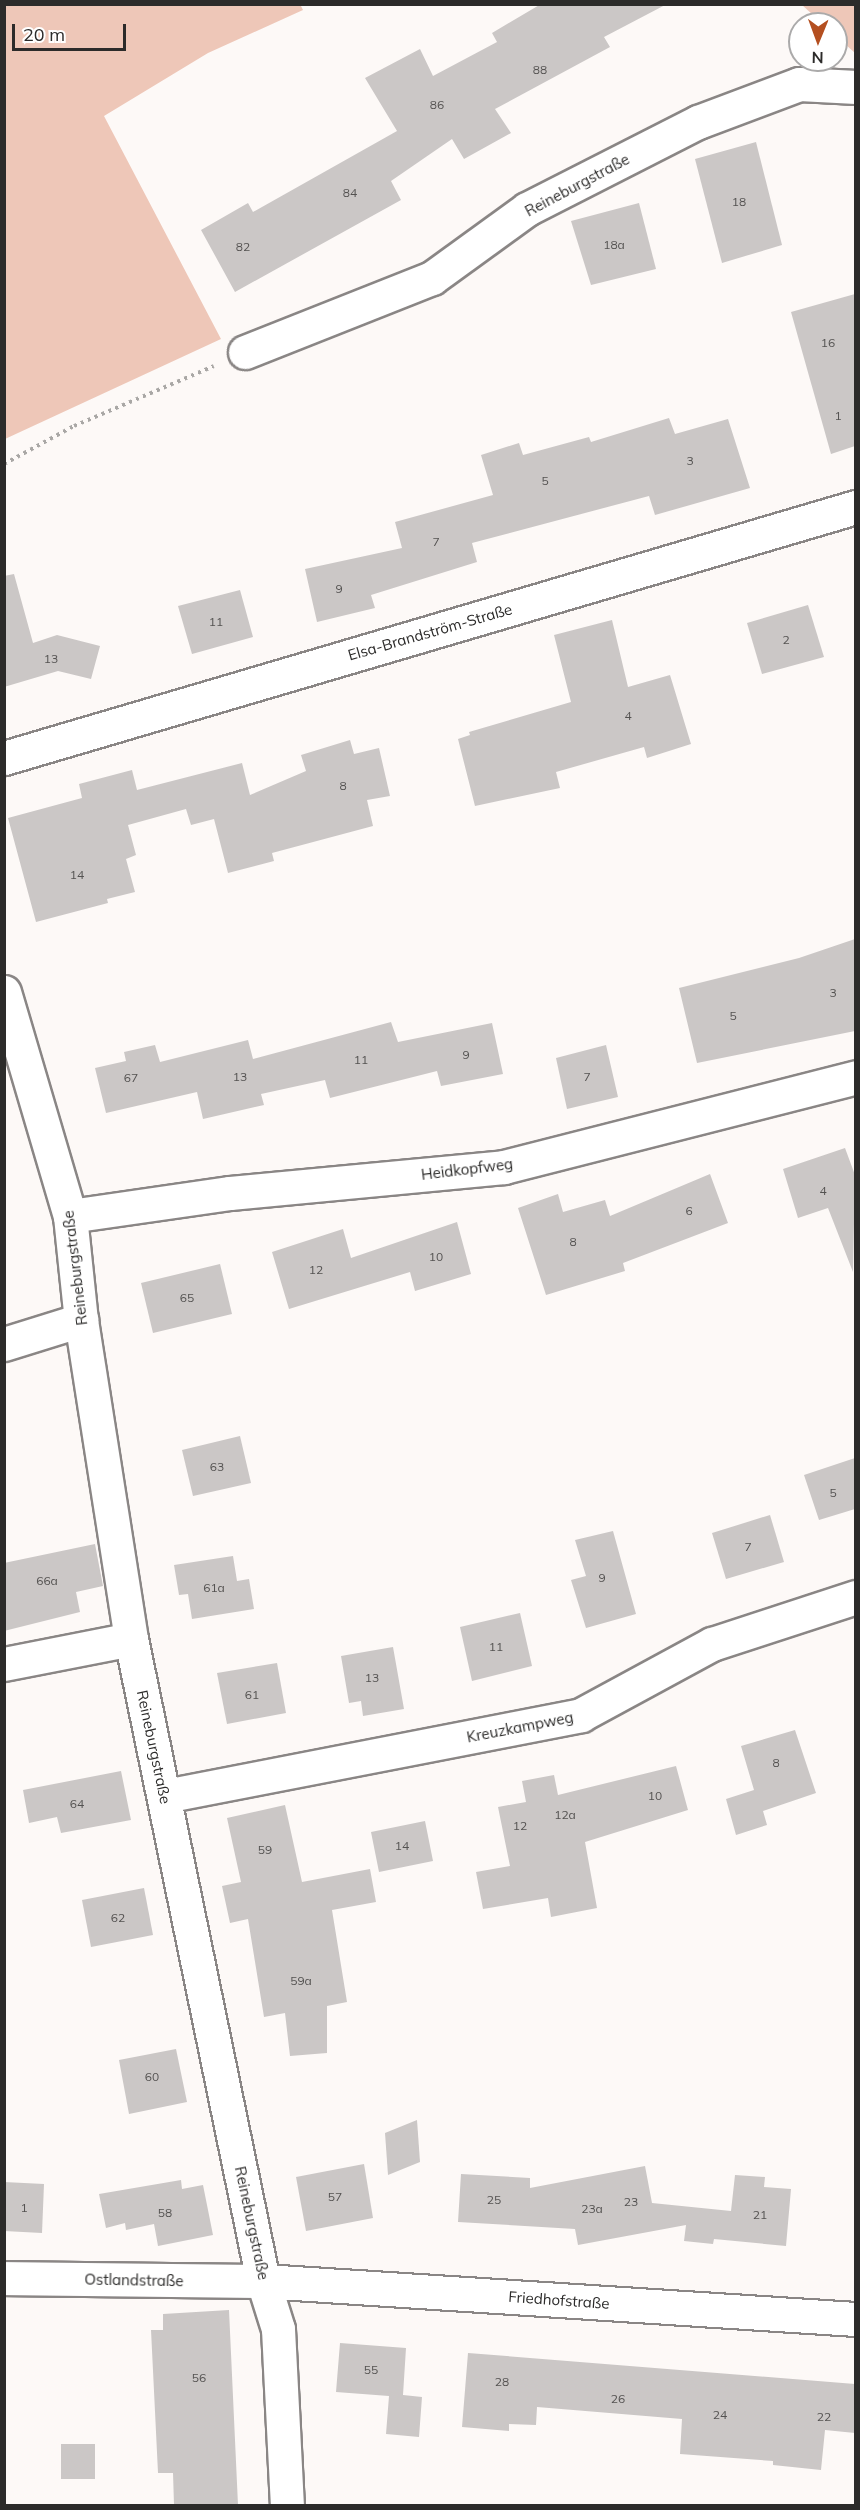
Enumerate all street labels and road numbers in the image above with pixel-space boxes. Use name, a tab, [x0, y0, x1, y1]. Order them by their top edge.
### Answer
street label: Reineburgstraße	[522, 150, 632, 220]
street label: Elsa-Brandström-Straße	[346, 600, 514, 664]
street label: Heidkopfweg	[420, 1154, 514, 1184]
street label: Reineburgstraße	[59, 1210, 91, 1326]
street label: Reineburgstraße	[133, 1689, 175, 1805]
street label: Kreuzkampweg	[465, 1708, 575, 1746]
street label: Reineburgstraße	[231, 2165, 273, 2281]
street label: Ostlandstraße	[84, 2270, 184, 2290]
street label: Friedhofstraße	[508, 2287, 610, 2313]

